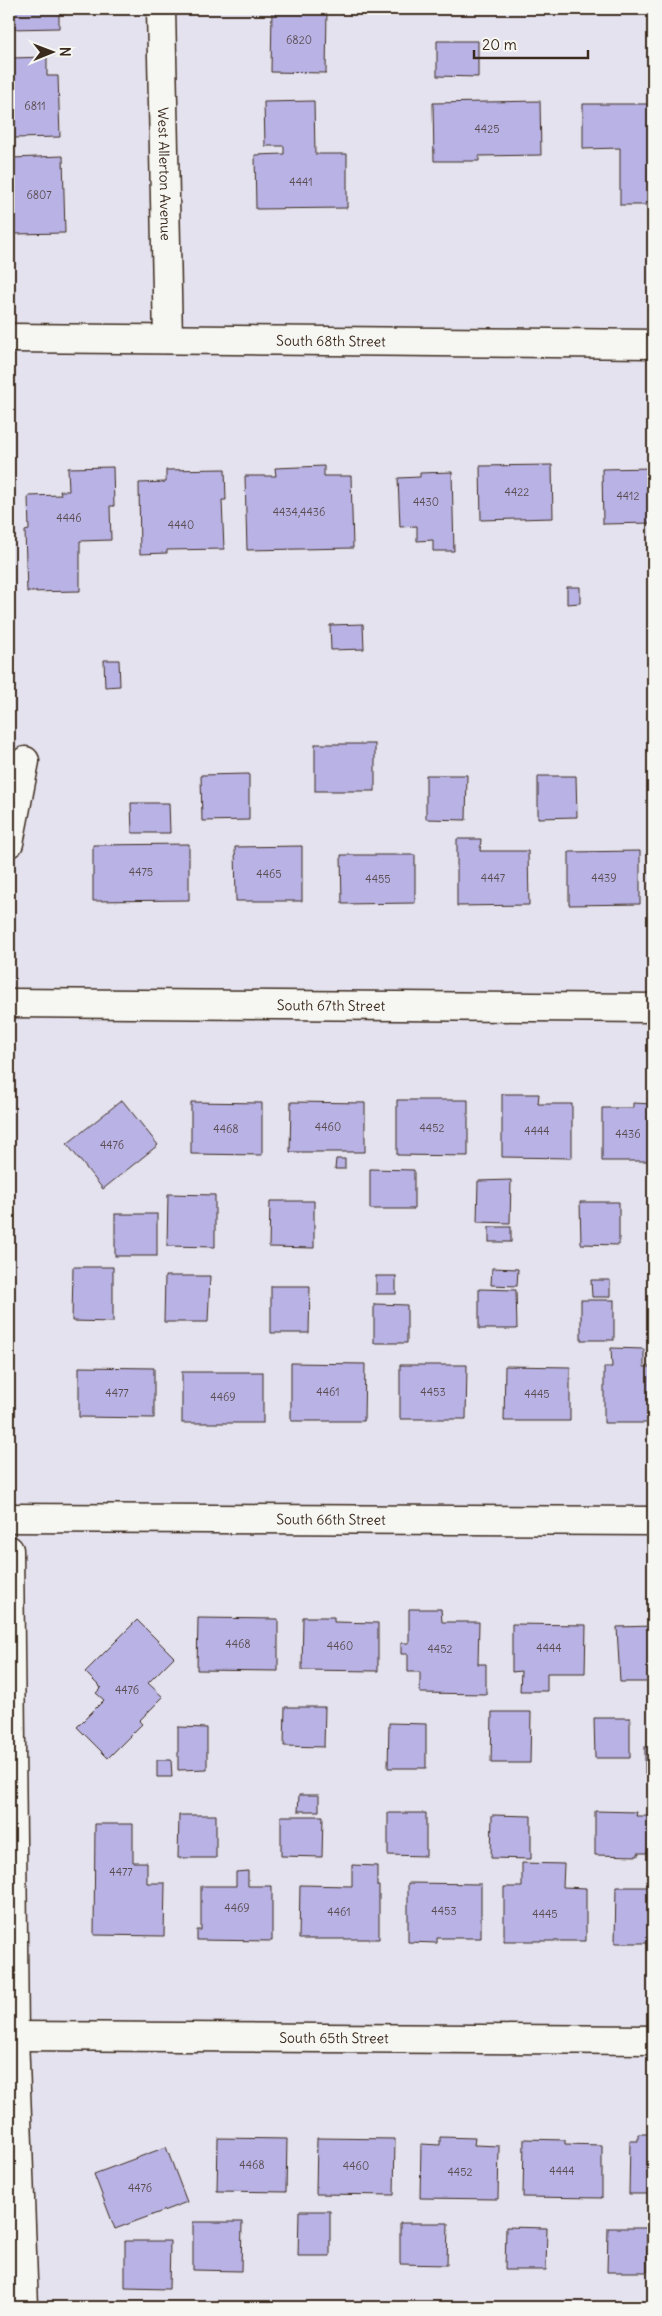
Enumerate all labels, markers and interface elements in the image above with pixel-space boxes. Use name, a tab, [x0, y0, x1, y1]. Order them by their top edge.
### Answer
north arrow	[28, 28, 78, 78]
scale bar	[474, 28, 588, 60]
house number: 6820	[286, 33, 312, 47]
text: 20 m	[482, 35, 517, 54]
text: N	[56, 47, 74, 57]
house number: 6811	[24, 99, 46, 113]
street label: West Allerton Avenue	[154, 107, 175, 241]
house number: 4425	[474, 122, 500, 136]
house number: 4441	[289, 175, 313, 189]
house number: 6807	[26, 188, 52, 202]
street label: South 68th Street	[276, 331, 386, 351]
house number: 4422	[505, 485, 529, 499]
house number: 4412	[616, 489, 640, 503]
house number: 4430	[413, 495, 439, 509]
house number: 4434,4436	[273, 505, 325, 519]
house number: 4446	[56, 511, 82, 525]
house number: 4440	[168, 518, 194, 532]
house number: 4475	[129, 865, 153, 879]
house number: 4465	[256, 867, 282, 881]
house number: 4447	[481, 871, 506, 885]
house number: 4439	[591, 871, 617, 885]
house number: 4455	[365, 872, 391, 886]
street label: South 67th Street	[277, 996, 386, 1015]
house number: 4460	[315, 1120, 341, 1134]
house number: 4452	[419, 1121, 445, 1135]
house number: 4468	[213, 1122, 239, 1136]
house number: 4444	[524, 1124, 550, 1138]
house number: 4436	[615, 1127, 641, 1141]
house number: 4476	[100, 1138, 124, 1152]
house number: 4461	[316, 1385, 340, 1399]
house number: 4453	[420, 1385, 446, 1399]
house number: 4477	[105, 1386, 129, 1400]
house number: 4445	[524, 1387, 550, 1401]
house number: 4469	[210, 1390, 236, 1404]
street label: South 66th Street	[276, 1510, 386, 1529]
house number: 4468	[225, 1637, 251, 1651]
house number: 4460	[327, 1639, 353, 1653]
house number: 4444	[536, 1641, 562, 1655]
house number: 4452	[427, 1642, 453, 1656]
house number: 4476	[115, 1683, 139, 1697]
house number: 4477	[109, 1865, 133, 1879]
house number: 4469	[224, 1901, 250, 1915]
house number: 4453	[431, 1904, 457, 1918]
house number: 4461	[327, 1905, 351, 1919]
house number: 4445	[532, 1907, 558, 1921]
street label: South 65th Street	[279, 2029, 389, 2047]
house number: 4468	[239, 2158, 265, 2172]
house number: 4460	[343, 2159, 369, 2173]
house number: 4444	[549, 2164, 575, 2178]
house number: 4452	[447, 2165, 473, 2179]
house number: 4476	[128, 2181, 152, 2195]

